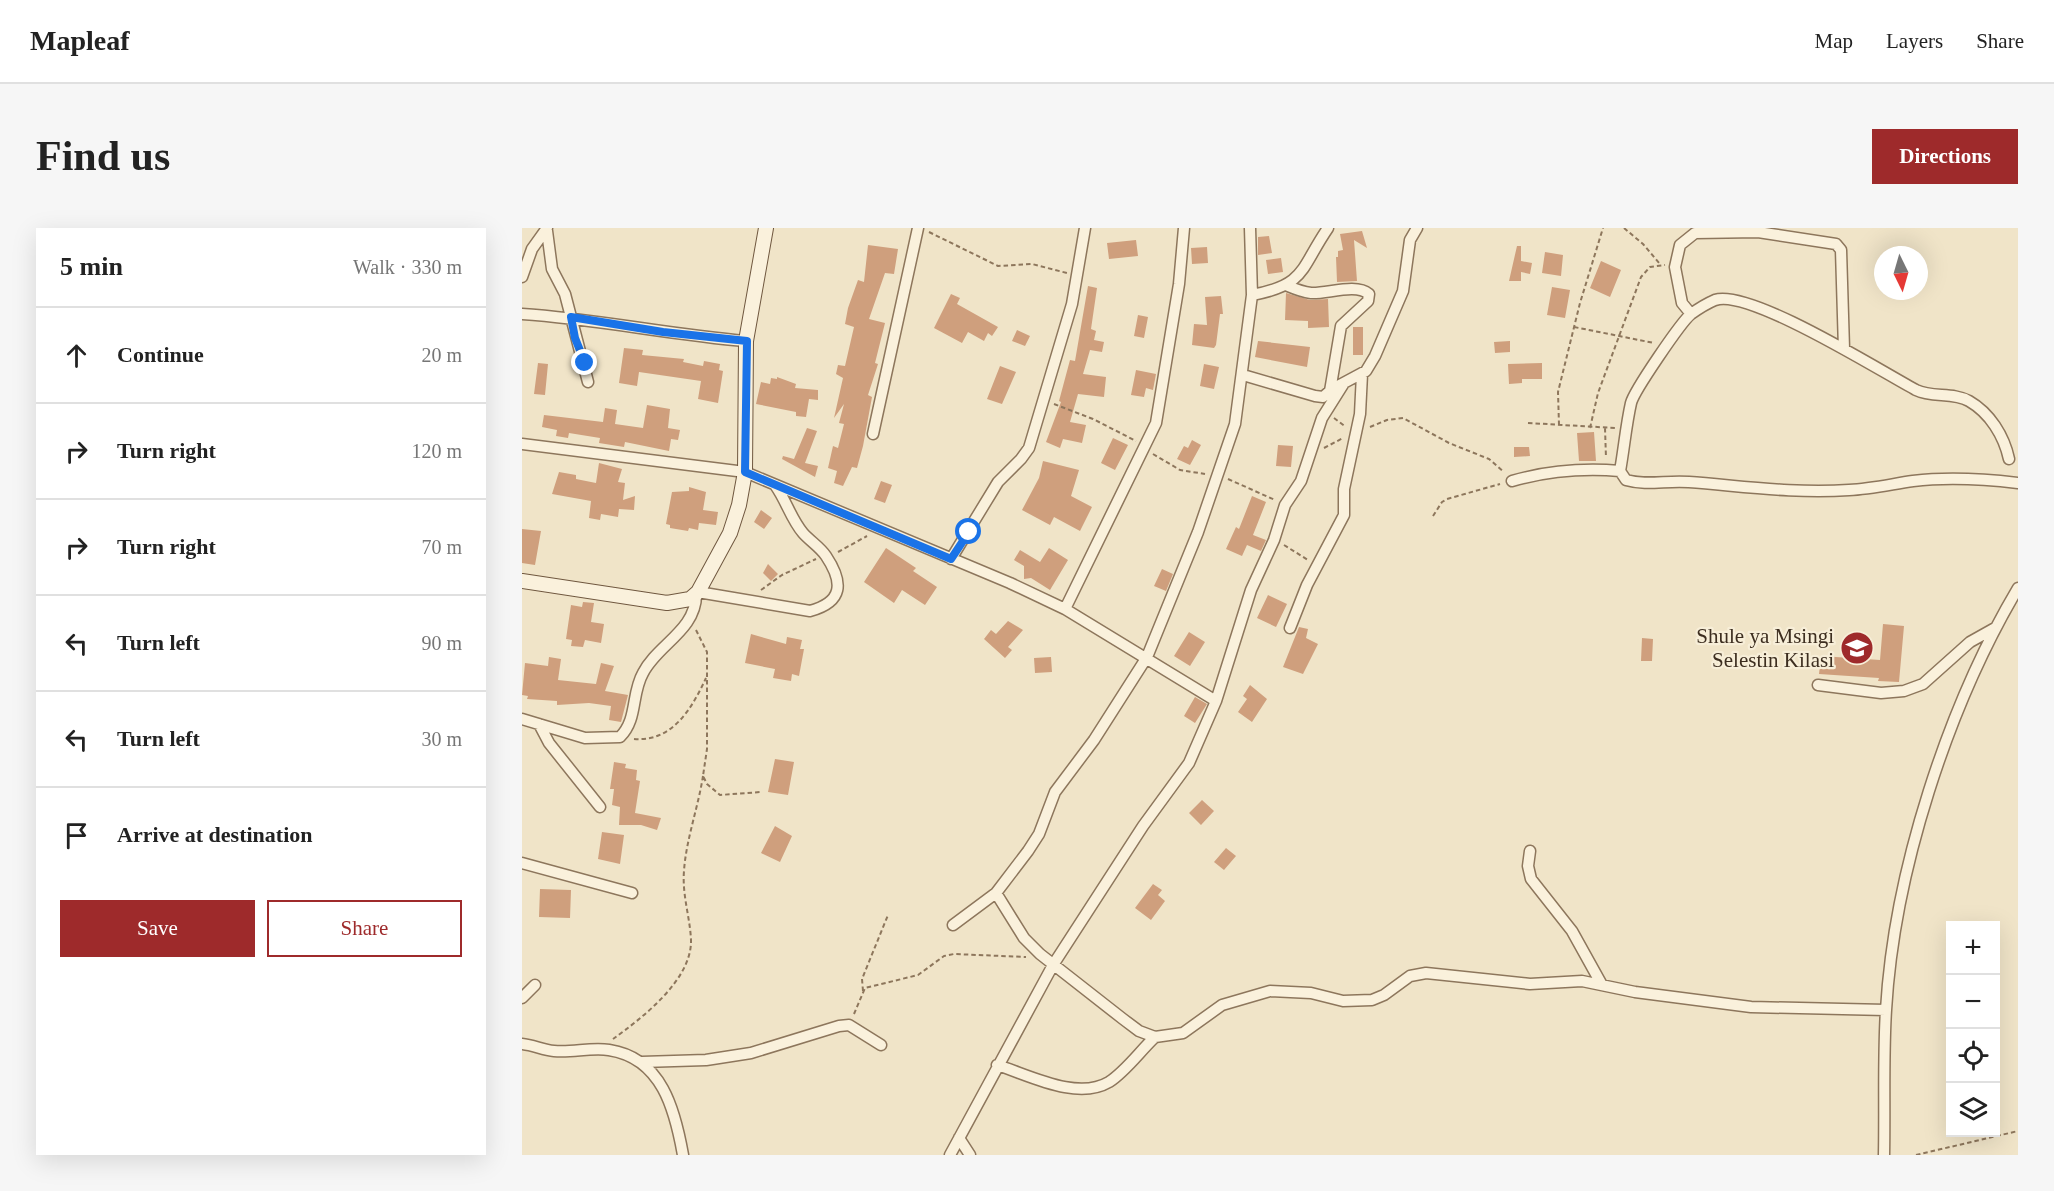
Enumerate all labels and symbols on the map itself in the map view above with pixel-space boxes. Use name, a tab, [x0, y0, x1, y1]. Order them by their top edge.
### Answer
north arrow	[1874, 246, 1928, 300]
route end	[571, 349, 597, 375]
route start	[955, 518, 981, 544]
place label: Shule ya Msingi Selestin Kilasi	[1696, 624, 1834, 672]
school or university icon: Shule ya Msingi Selestin Kilasi	[1839, 630, 1875, 666]

